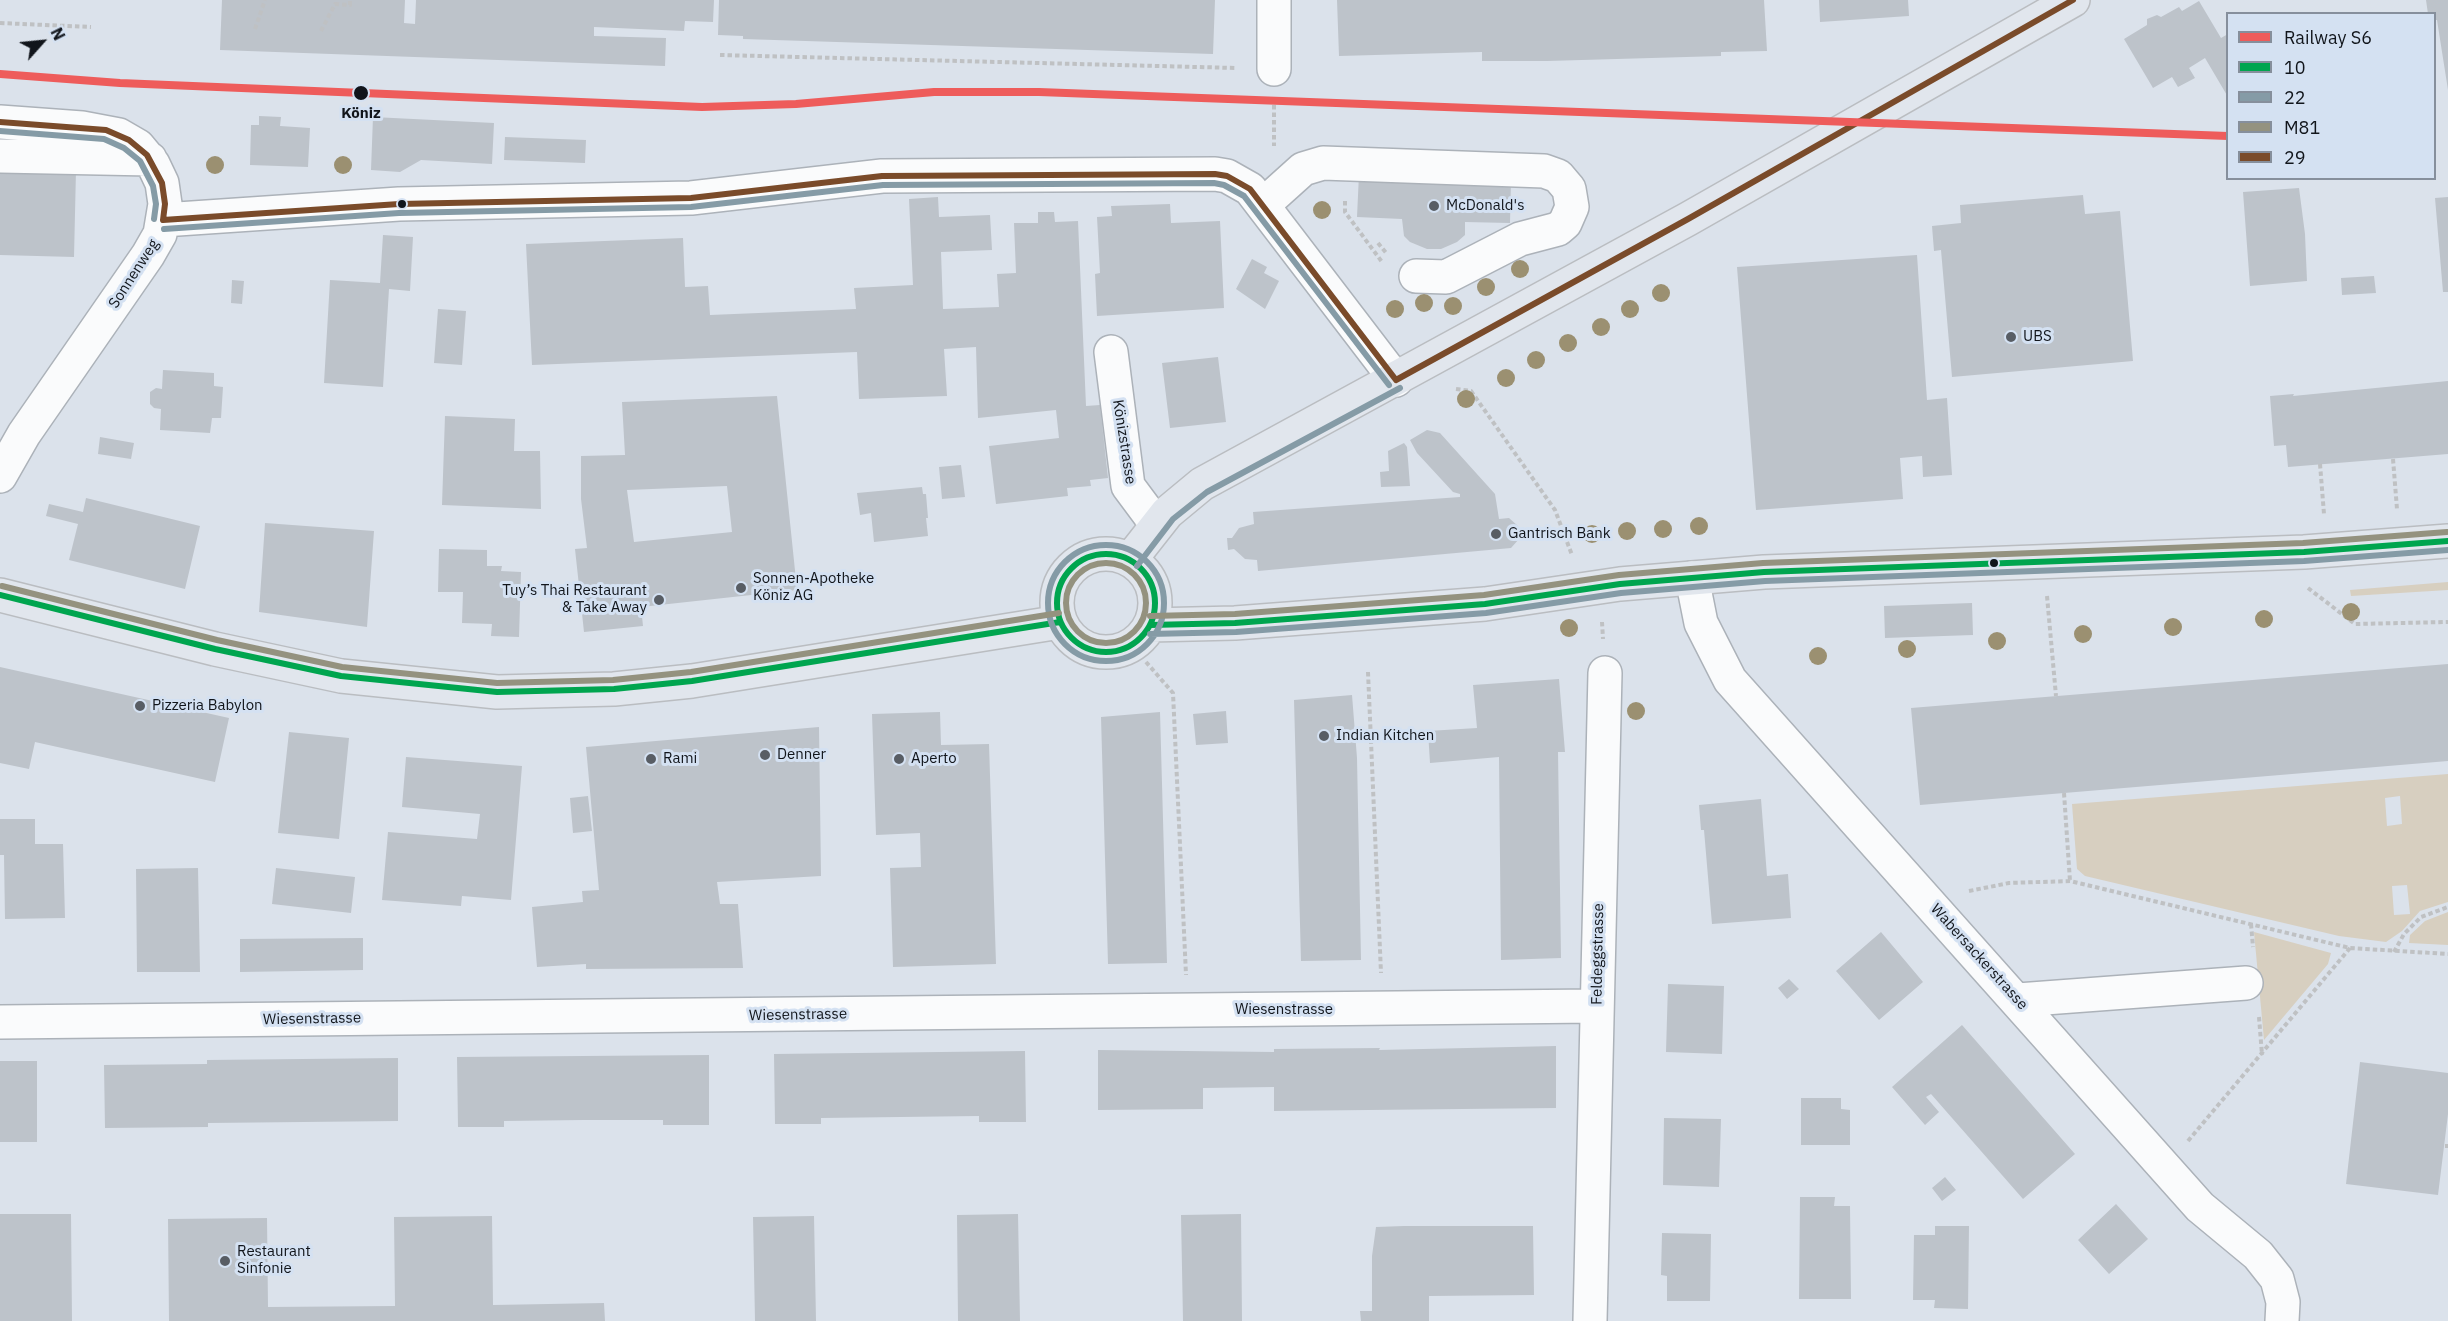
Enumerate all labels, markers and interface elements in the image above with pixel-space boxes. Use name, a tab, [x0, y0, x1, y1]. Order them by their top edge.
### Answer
north arrow	[12, 12, 72, 72]
legend	[2226, 12, 2436, 180]
text: N	[46, 24, 70, 44]
text: Railway S6	[2284, 26, 2372, 49]
text: 10	[2284, 56, 2306, 79]
marker: Köniz	[352, 84, 370, 102]
text: 22	[2284, 86, 2306, 109]
place label: Köniz	[341, 105, 381, 123]
text: M81	[2284, 116, 2320, 139]
text: 29	[2284, 146, 2306, 169]
place label: McDonald's	[1446, 197, 1524, 215]
unlabelled marker	[396, 198, 408, 210]
marker: McDonald's	[1427, 199, 1441, 213]
street label: Sonnenweg	[105, 236, 163, 312]
place label: UBS	[2023, 328, 2052, 346]
marker: UBS	[2004, 330, 2018, 344]
street label: Könizstrasse	[1108, 398, 1140, 486]
place label: Gantrisch Bank	[1508, 525, 1611, 543]
marker: Gantrisch Bank	[1489, 527, 1503, 541]
unlabelled marker	[1988, 557, 2000, 569]
place label: Sonnen-Apotheke Köniz AG	[753, 570, 874, 605]
marker: Sonnen-Apotheke Köniz AG	[734, 581, 748, 595]
place label: Tuy’s Thai Restaurant & Take Away	[502, 582, 647, 617]
marker: Tuy’s Thai Restaurant & Take Away	[652, 593, 666, 607]
place label: Pizzeria Babylon	[152, 697, 263, 715]
marker: Pizzeria Babylon	[133, 699, 147, 713]
place label: Indian Kitchen	[1336, 727, 1434, 745]
marker: Indian Kitchen	[1317, 729, 1331, 743]
place label: Denner	[777, 746, 826, 764]
marker: Denner	[758, 748, 772, 762]
place label: Rami	[663, 750, 697, 768]
place label: Aperto	[911, 750, 957, 768]
marker: Rami	[644, 752, 658, 766]
marker: Aperto	[892, 752, 906, 766]
street label: Wabersackerstrasse	[1927, 900, 2031, 1014]
street label: Feldeggstrasse	[1588, 903, 1608, 1005]
street label: Wiesenstrasse	[1235, 1001, 1333, 1019]
street label: Wiesenstrasse	[749, 1005, 847, 1025]
street label: Wiesenstrasse	[263, 1009, 361, 1029]
place label: Restaurant Sinfonie	[237, 1243, 311, 1278]
marker: Restaurant Sinfonie	[218, 1254, 232, 1268]

